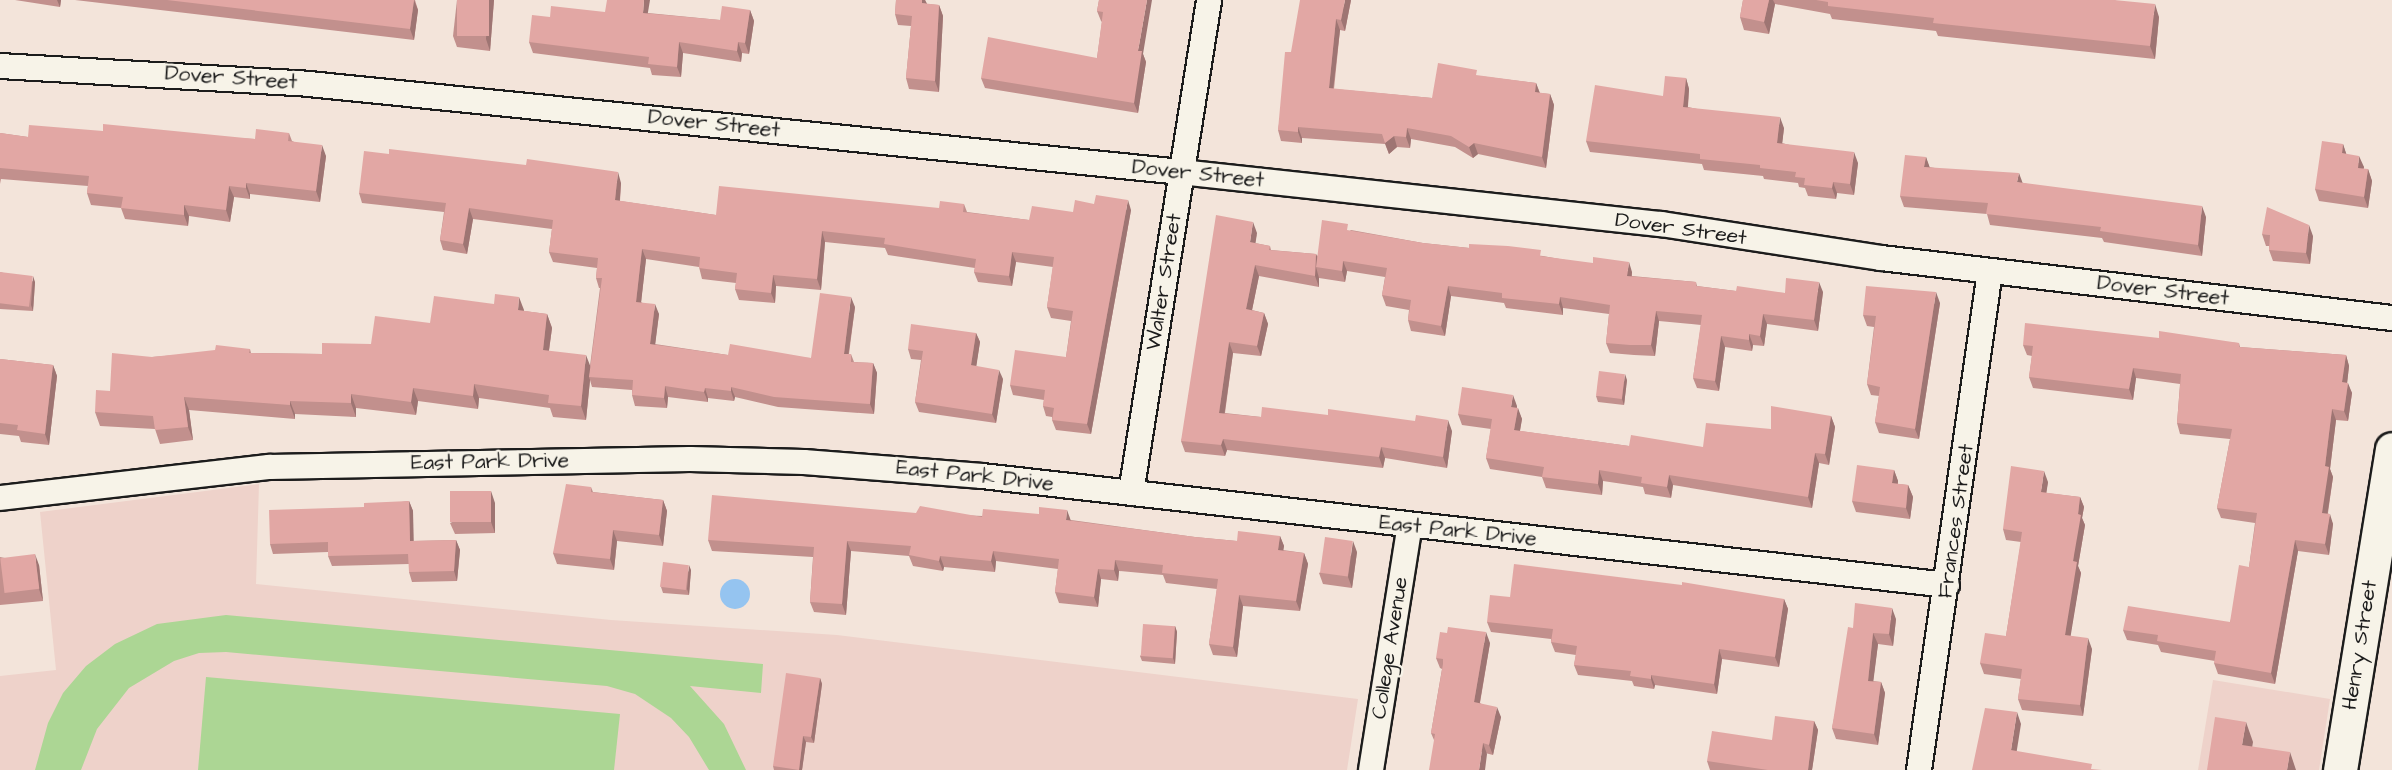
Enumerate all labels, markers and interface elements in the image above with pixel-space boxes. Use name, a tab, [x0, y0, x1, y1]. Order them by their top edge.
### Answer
street label: Dover Street	[164, 61, 298, 95]
street label: Dover Street	[647, 105, 781, 143]
street label: Dover Street	[1131, 155, 1265, 193]
street label: Dover Street	[1614, 207, 1748, 251]
street label: Walter Street	[1141, 212, 1187, 352]
street label: Dover Street	[2096, 270, 2230, 312]
street label: Frances Street	[1933, 442, 1979, 600]
street label: East Park Drive	[411, 448, 569, 476]
street label: East Park Drive	[895, 455, 1055, 497]
street label: East Park Drive	[1378, 510, 1538, 552]
street label: College Avenue	[1366, 575, 1414, 721]
street label: Henry Street	[2337, 578, 2383, 712]

